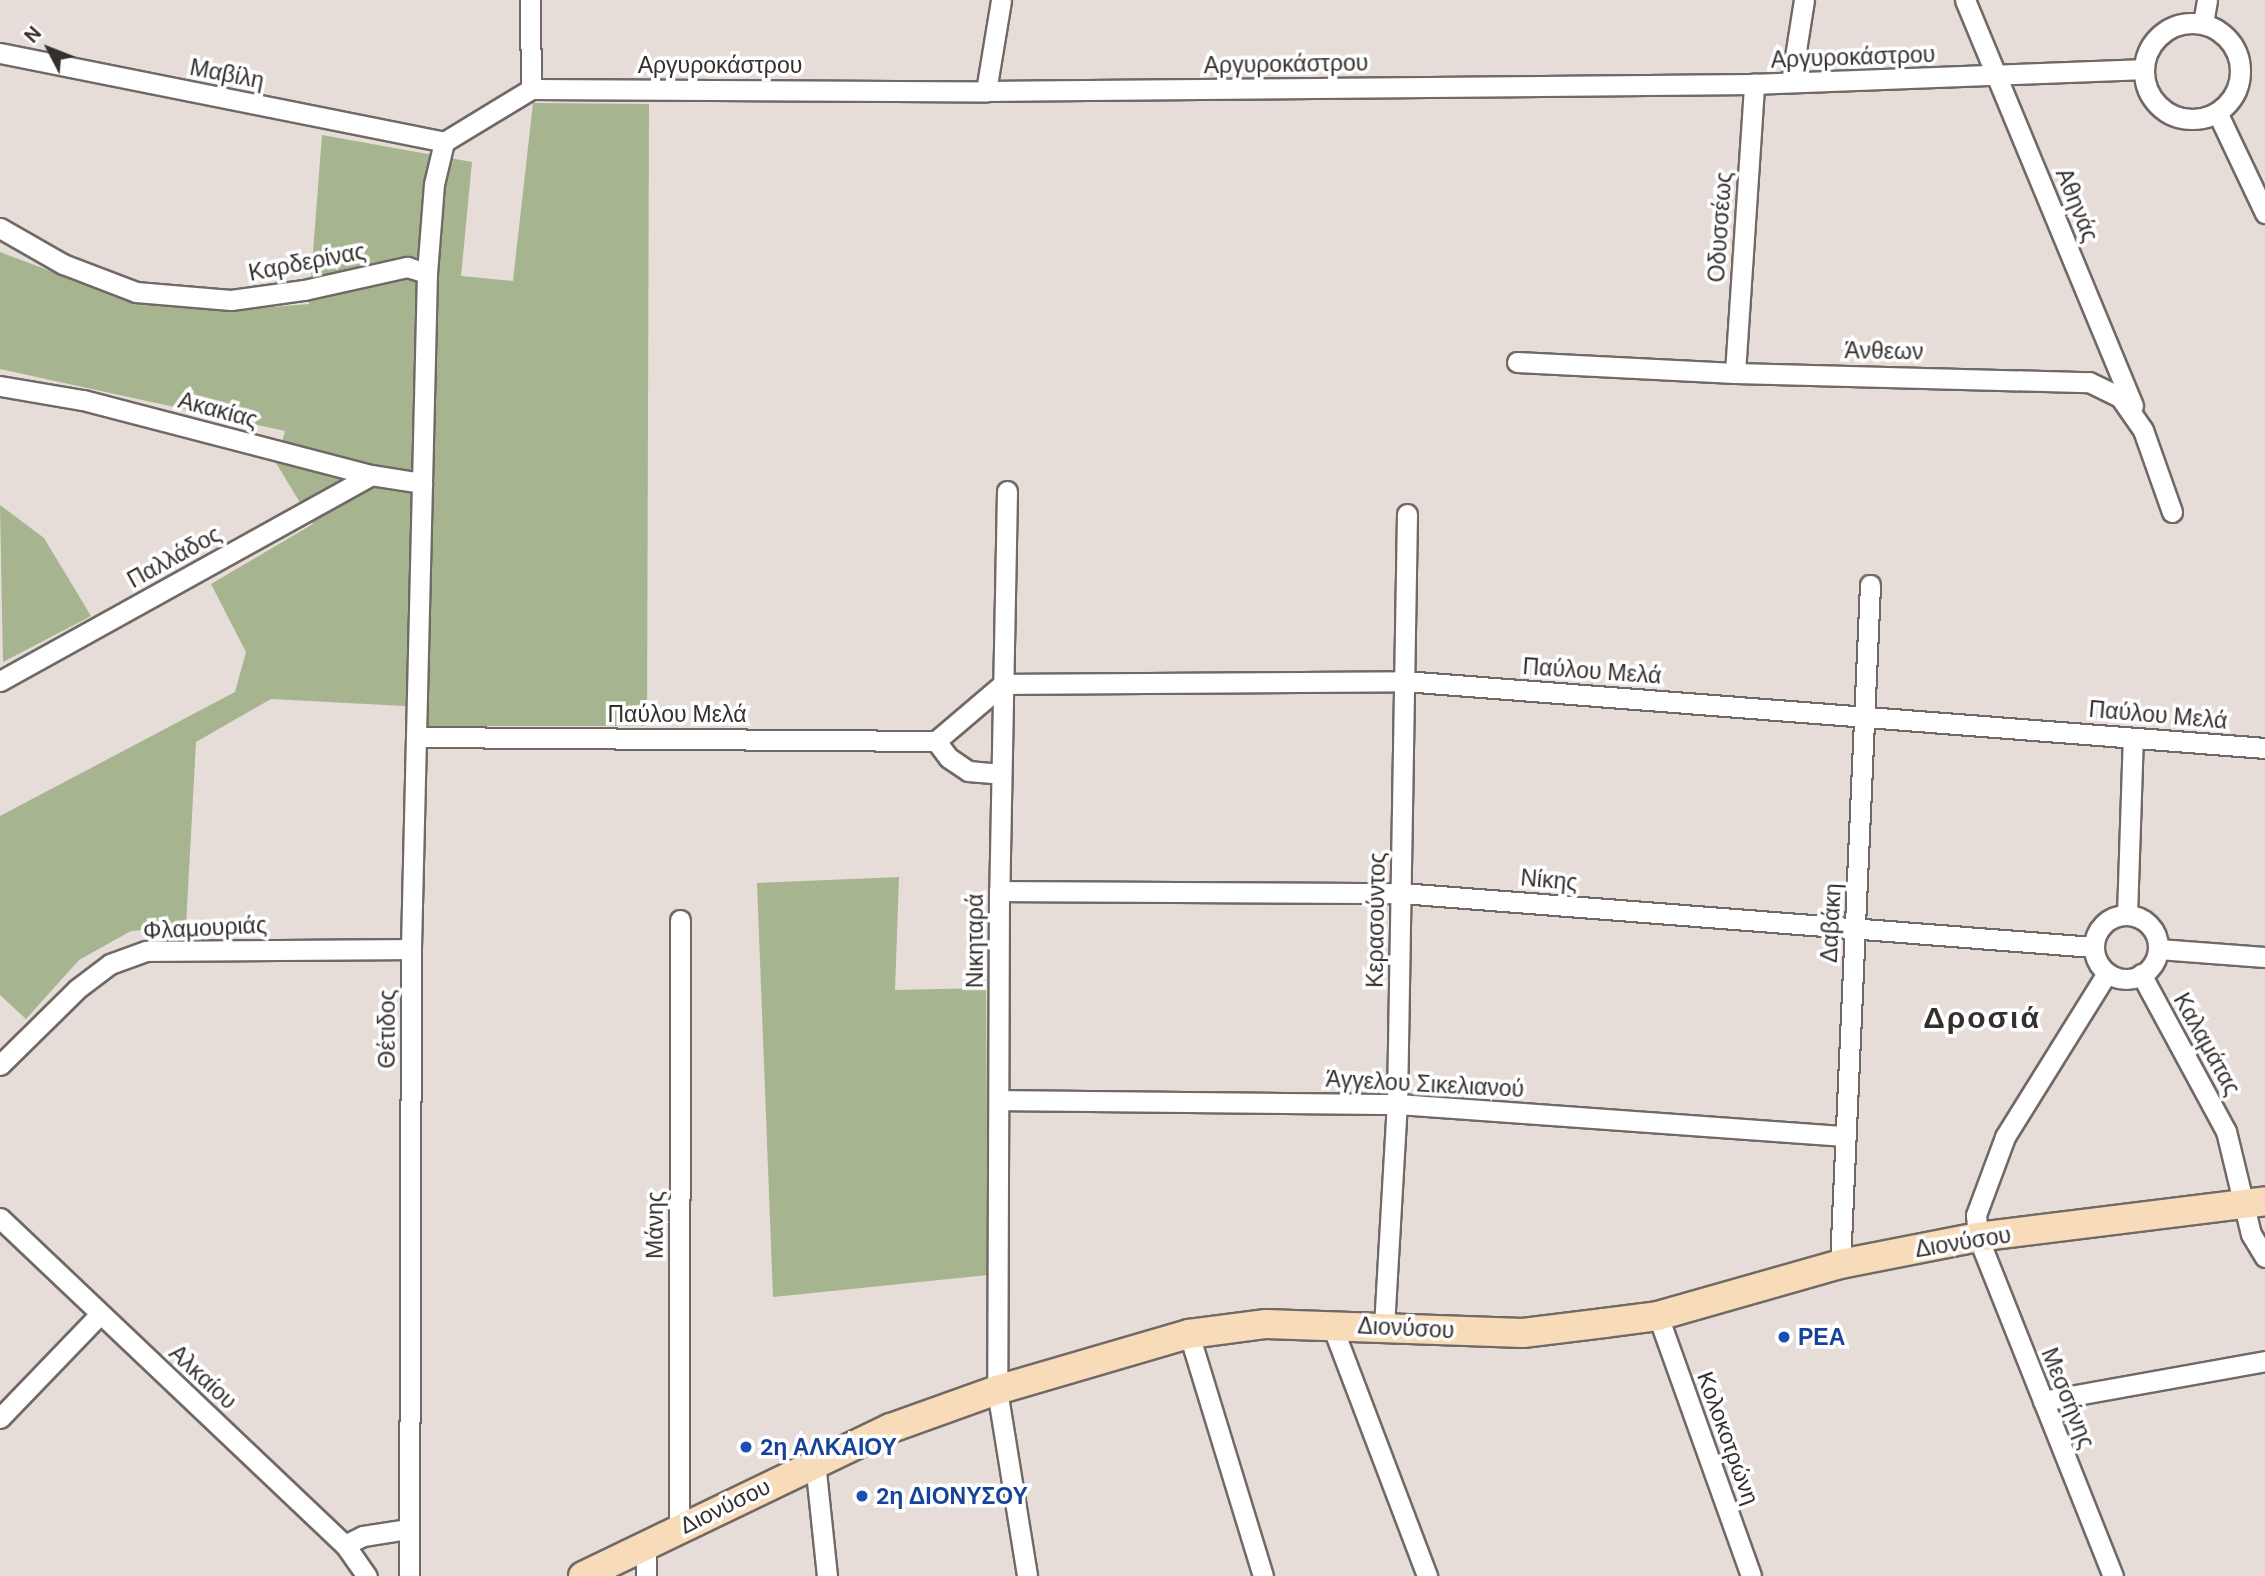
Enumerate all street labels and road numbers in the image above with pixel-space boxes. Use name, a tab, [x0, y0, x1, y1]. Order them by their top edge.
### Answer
street label: Αργυροκάστρου	[1770, 40, 1936, 74]
street label: Αργυροκάστρου	[1203, 49, 1369, 79]
street label: Αργυροκάστρου	[638, 51, 802, 79]
street label: Μαβίλη	[188, 53, 266, 95]
street label: Αθηνάς	[2050, 164, 2104, 246]
street label: Οδυσσέως	[1702, 171, 1738, 283]
street label: Καρδερίνας	[246, 237, 368, 287]
street label: Άνθεων	[1844, 337, 1924, 365]
street label: Ακακίας	[175, 386, 261, 434]
street label: Παλλάδος	[122, 520, 226, 594]
street label: Παύλου Μελά	[1522, 652, 1662, 690]
street label: Παύλου Μελά	[2088, 695, 2228, 735]
street label: Παύλου Μελά	[608, 700, 746, 728]
street label: Κερασούντος	[1361, 852, 1391, 988]
street label: Νίκης	[1519, 864, 1579, 896]
street label: Δαβάκη	[1815, 883, 1847, 963]
street label: Νικηταρά	[961, 894, 989, 988]
street label: Φλαμουριάς	[142, 911, 268, 945]
street label: Καλαμάτας	[2168, 988, 2246, 1100]
street label: Θέτιδος	[373, 989, 401, 1069]
street label: Άγγελου Σικελιανού	[1325, 1065, 1525, 1103]
street label: Μάνης	[641, 1191, 669, 1259]
street label: Διονύσου	[1913, 1221, 2013, 1263]
street label: Διονύσου	[1357, 1312, 1455, 1344]
street label: Αλκαίου	[164, 1339, 242, 1415]
street label: Μεσσήνης	[2035, 1344, 2101, 1452]
street label: Κολοκοτρώνη	[1691, 1368, 1765, 1508]
street label: Διονύσου	[675, 1472, 775, 1540]

